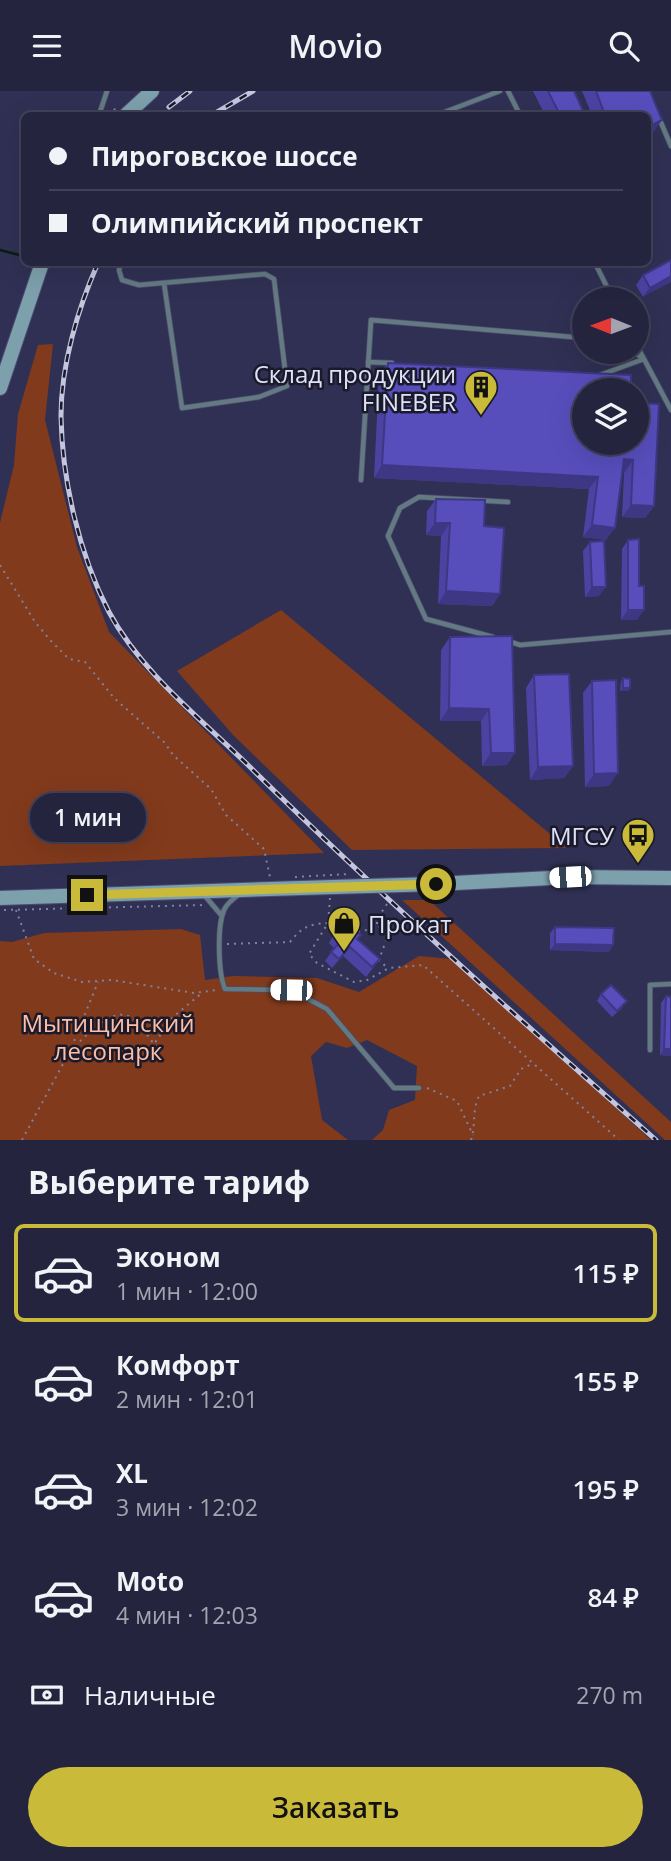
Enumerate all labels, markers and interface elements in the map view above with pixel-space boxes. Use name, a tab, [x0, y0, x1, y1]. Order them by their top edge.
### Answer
text: Movio	[288, 24, 383, 67]
icon: menu	[28, 27, 66, 65]
icon: search	[605, 27, 643, 65]
text: Пироговское шоссе	[91, 138, 358, 174]
text: Олимпийский проспект	[91, 205, 423, 241]
north arrow	[572, 287, 649, 364]
map controls	[572, 287, 649, 455]
place label: Склад продукции FINEBER	[254, 357, 456, 418]
building icon: Склад продукции FINEBER	[462, 368, 500, 417]
button: layers	[572, 378, 649, 455]
callout: 1 мин	[29, 793, 145, 843]
text: 1 мин	[54, 801, 122, 833]
bus stop icon: МГСУ	[619, 816, 657, 865]
place label: МГСУ	[550, 819, 614, 852]
car	[549, 865, 592, 889]
route start	[420, 868, 452, 900]
route end	[71, 879, 103, 911]
shop icon: Прокат	[325, 904, 363, 953]
place label: Прокат	[368, 907, 452, 940]
car	[270, 979, 313, 1001]
park label: Мытищинский лесопарк	[22, 1006, 194, 1067]
text: Выберите тариф	[28, 1160, 310, 1203]
text: Эконом	[116, 1239, 221, 1275]
icon: car	[32, 1242, 95, 1305]
text: 115 ₽	[573, 1255, 639, 1291]
text: 1 мин · 12:00	[116, 1275, 258, 1307]
text: Комфорт	[116, 1347, 240, 1383]
icon: car	[32, 1350, 95, 1413]
text: 155 ₽	[573, 1363, 639, 1399]
text: 2 мин · 12:01	[116, 1383, 258, 1415]
text: XL	[116, 1455, 148, 1491]
icon: car	[32, 1458, 95, 1521]
text: 195 ₽	[573, 1471, 639, 1507]
text: 3 мин · 12:02	[116, 1491, 258, 1523]
text: Moto	[116, 1563, 184, 1599]
icon: car	[32, 1566, 95, 1629]
text: 84 ₽	[587, 1579, 639, 1615]
text: 4 мин · 12:03	[116, 1599, 258, 1631]
icon: cash	[28, 1676, 66, 1714]
text: Наличные	[84, 1677, 216, 1713]
text: 270 m	[576, 1679, 643, 1711]
button: Заказать	[28, 1767, 643, 1847]

